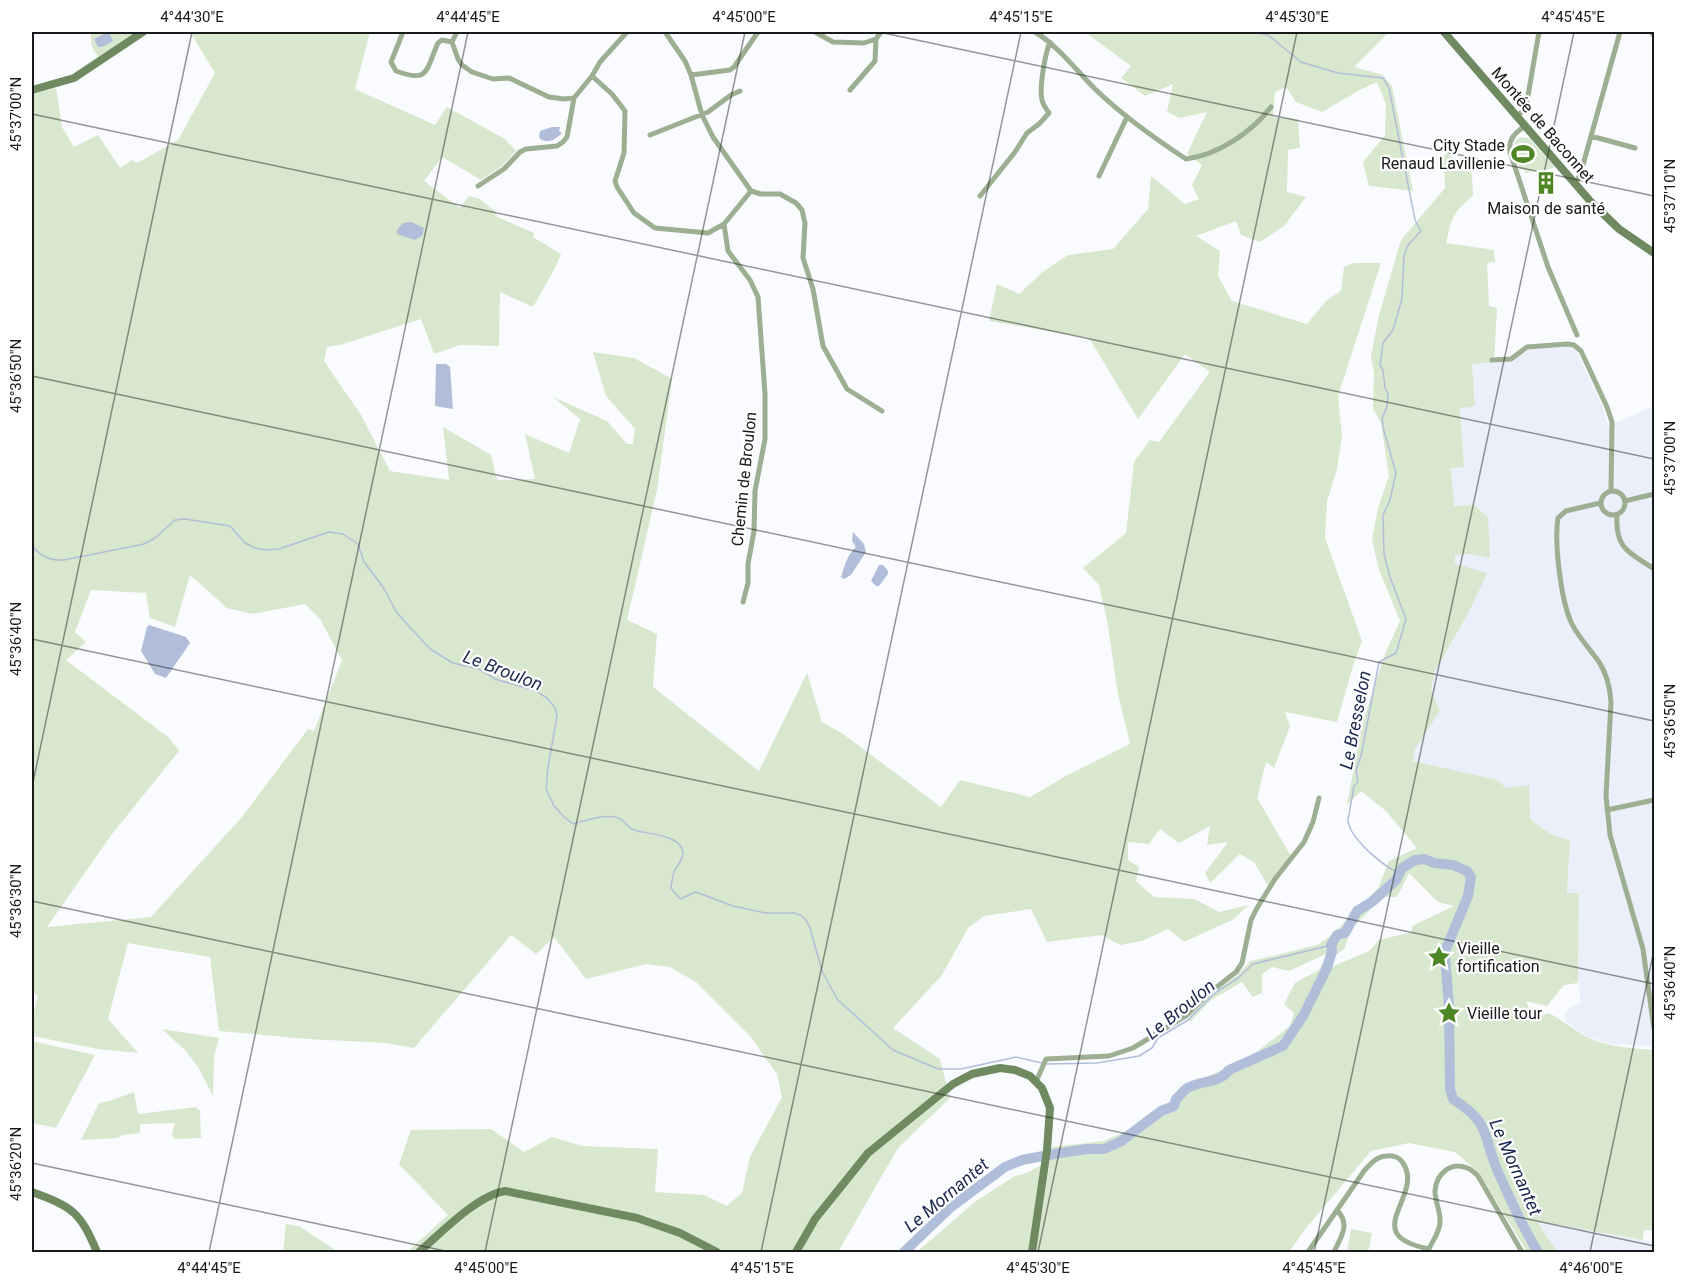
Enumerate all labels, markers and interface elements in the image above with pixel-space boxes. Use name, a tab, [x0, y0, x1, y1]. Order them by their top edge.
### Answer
text: 4°44'30"E	[160, 8, 224, 26]
text: 4°44'45"E	[436, 8, 500, 26]
text: 4°45'00"E	[712, 8, 776, 26]
text: 4°45'15"E	[989, 8, 1053, 26]
text: 4°45'30"E	[1265, 8, 1329, 26]
text: 4°45'45"E	[1541, 8, 1605, 26]
street label: Montée de Baconnet	[1488, 63, 1598, 187]
text: 45°37'00"N	[7, 77, 25, 151]
place label: City Stade Renaud Lavillenie	[1381, 136, 1505, 173]
sports icon: City Stade Renaud Lavillenie	[1510, 141, 1536, 167]
text: 45°37'10"N	[1661, 159, 1679, 233]
building icon: Maison de santé	[1533, 170, 1559, 196]
place label: Maison de santé	[1487, 199, 1605, 218]
text: 45°36'50"N	[7, 339, 25, 413]
street label: Chemin de Broulon	[727, 411, 761, 547]
text: 45°37'00"N	[1661, 421, 1679, 495]
text: 45°36'40"N	[7, 602, 25, 676]
water label: Le Broulon	[460, 645, 546, 695]
water label: Le Bresselon	[1335, 669, 1375, 771]
text: 45°36'50"N	[1661, 684, 1679, 758]
text: 45°36'30"N	[7, 864, 25, 938]
place label: Vieille fortification	[1457, 939, 1540, 976]
place icon: Vieille fortification	[1426, 944, 1452, 970]
text: 45°36'40"N	[1661, 946, 1679, 1020]
water label: Le Broulon	[1141, 975, 1219, 1043]
place icon: Vieille tour	[1436, 1000, 1462, 1026]
place label: Vieille tour	[1467, 1004, 1543, 1023]
water label: Le Mornantet	[1485, 1115, 1547, 1219]
text: 45°36'20"N	[7, 1127, 25, 1201]
water label: Le Mornantet	[900, 1153, 993, 1236]
text: 4°44'45"E	[177, 1259, 241, 1277]
text: 4°45'00"E	[454, 1259, 518, 1277]
text: 4°45'15"E	[730, 1259, 794, 1277]
text: 4°45'30"E	[1006, 1259, 1070, 1277]
text: 4°45'45"E	[1282, 1259, 1346, 1277]
text: 4°46'00"E	[1559, 1259, 1623, 1277]

